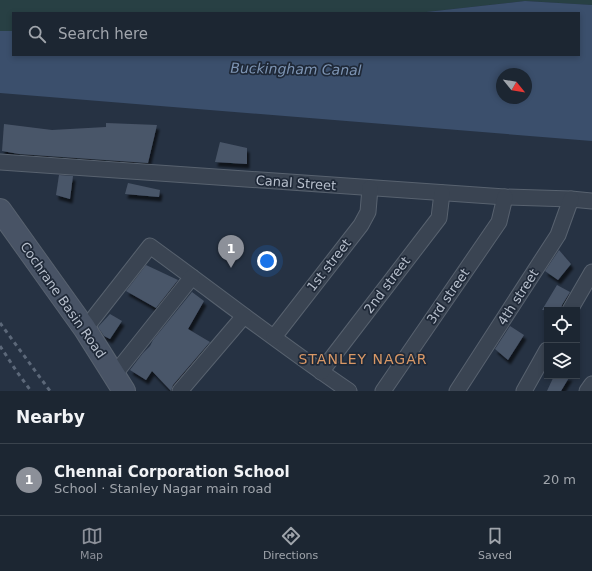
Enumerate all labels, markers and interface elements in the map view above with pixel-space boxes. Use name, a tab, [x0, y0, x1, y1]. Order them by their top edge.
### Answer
search box	[12, 12, 580, 56]
icon: search	[26, 23, 48, 45]
text: Search here	[58, 25, 148, 43]
water label: Buckingham Canal	[230, 60, 362, 78]
north arrow	[496, 68, 532, 104]
street label: Canal Street	[255, 173, 337, 193]
pin: 1	[218, 235, 244, 268]
street label: 1st street	[304, 236, 354, 294]
street label: Cochrane Basin Road	[17, 239, 109, 361]
your location	[257, 251, 277, 271]
street label: 2nd street	[361, 254, 413, 316]
street label: 3rd street	[424, 266, 472, 326]
street label: 4th street	[494, 266, 542, 328]
map controls	[544, 307, 580, 379]
button: locate	[544, 307, 580, 343]
button: layers	[544, 343, 580, 379]
district label: STANLEY NAGAR	[298, 351, 428, 367]
text: Nearby	[16, 407, 85, 427]
text: Chennai Corporation School	[54, 463, 290, 481]
text: 1	[24, 472, 34, 487]
text: 20 m	[543, 472, 576, 487]
text: School · Stanley Nagar main road	[54, 481, 272, 496]
tab: Map	[80, 525, 103, 562]
tab: Directions	[263, 525, 318, 562]
tab: Saved	[478, 525, 512, 562]

